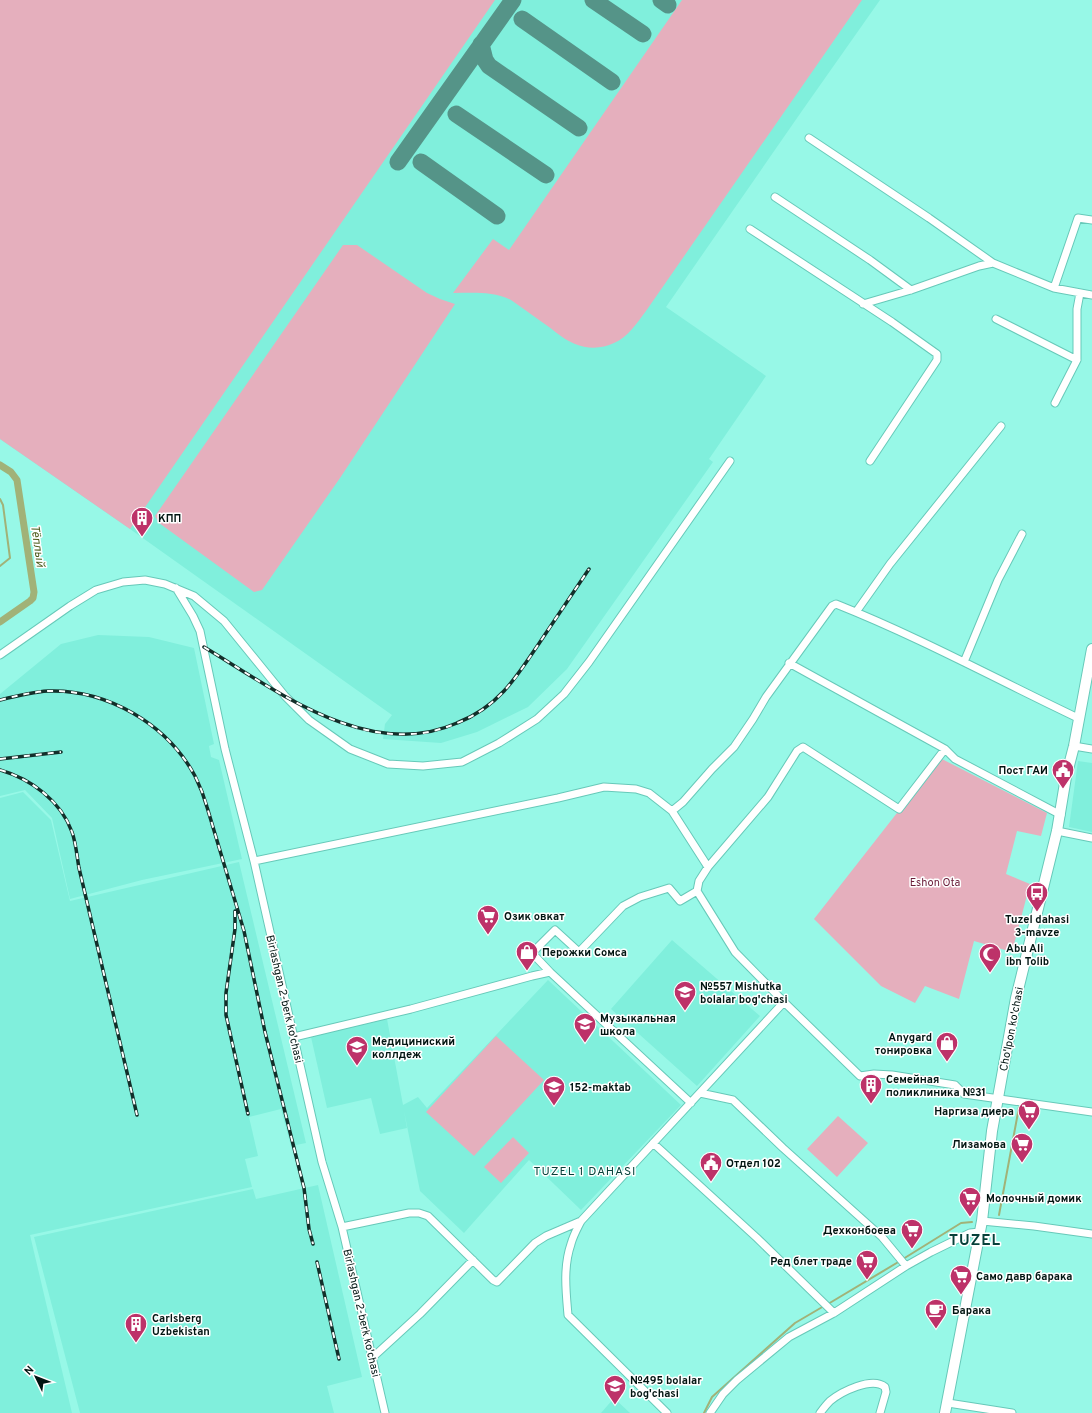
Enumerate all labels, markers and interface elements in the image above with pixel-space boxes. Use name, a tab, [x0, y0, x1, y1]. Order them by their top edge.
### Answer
building icon: КПП	[129, 505, 155, 538]
place label: КПП	[158, 512, 181, 526]
water label: Тёплый	[26, 524, 48, 569]
public building icon: Пост ГАИ	[1050, 757, 1076, 790]
place label: Пост ГАИ	[998, 764, 1048, 778]
park label: Eshon Ota	[910, 876, 961, 890]
bus stop icon: Tuzel dahasi 3-mavze	[1024, 880, 1050, 913]
supermarket icon: Озик овкат	[475, 903, 501, 936]
place label: Озик овкат	[504, 910, 564, 924]
place label: Tuzel dahasi 3-mavze	[1005, 913, 1069, 940]
street label: Birlashgan 2-berk ko'chasi	[262, 934, 306, 1065]
shop icon: Перожки Сомса	[514, 939, 540, 972]
mosque icon: Abu Ali ibn Tolib	[977, 941, 1003, 974]
place label: Abu Ali ibn Tolib	[1006, 942, 1049, 969]
place label: Перожки Сомса	[542, 946, 627, 960]
school or university icon: №557 Mishutka bolalar bog'chasi	[672, 979, 698, 1012]
place label: №557 Mishutka bolalar bog'chasi	[700, 980, 788, 1007]
street label: Cho'lpon ko'chasi	[997, 986, 1027, 1073]
school or university icon: Музыкальная школа	[572, 1011, 598, 1044]
place label: Музыкальная школа	[600, 1012, 676, 1039]
shop icon: Anygard тонировка	[934, 1030, 960, 1063]
place label: Anygard тонировка	[875, 1031, 932, 1058]
school or university icon: Медициниский коллдеж	[344, 1034, 370, 1067]
place label: Медициниский коллдеж	[372, 1035, 455, 1062]
building icon: Семейная поликлиника №31	[858, 1072, 884, 1105]
place label: Семейная поликлиника №31	[886, 1073, 986, 1100]
school or university icon: 152-maktab	[541, 1074, 567, 1107]
place label: 152-maktab	[570, 1081, 631, 1095]
supermarket icon: Наргиза диера	[1016, 1098, 1042, 1131]
place label: Наргиза диера	[934, 1105, 1014, 1119]
supermarket icon: Лизамова	[1009, 1131, 1035, 1164]
place label: Лизамова	[952, 1138, 1006, 1152]
public building icon: Отдел 102	[698, 1150, 724, 1183]
place label: Отдел 102	[726, 1157, 781, 1171]
district label: TUZEL 1 DAHASI	[534, 1164, 636, 1180]
supermarket icon: Молочный домик	[957, 1185, 983, 1218]
place label: Молочный домик	[986, 1192, 1082, 1206]
supermarket icon: Дехконбоева	[899, 1217, 925, 1250]
place label: Дехконбоева	[823, 1224, 896, 1238]
district label: TUZEL	[949, 1232, 1001, 1251]
street label: Birlashgan 2-berk ko'chasi	[339, 1248, 383, 1379]
supermarket icon: Ред блет траде	[854, 1248, 880, 1281]
place label: Ред блет траде	[770, 1255, 852, 1269]
supermarket icon: Само давр барака	[948, 1263, 974, 1296]
place label: Само давр барака	[976, 1270, 1072, 1284]
cafe icon: Барака	[923, 1297, 949, 1330]
place label: Барака	[952, 1304, 991, 1318]
building icon: Carlsberg Uzbekistan	[123, 1311, 149, 1344]
place label: Carlsberg Uzbekistan	[152, 1312, 210, 1339]
north arrow	[16, 1357, 56, 1397]
text: N	[22, 1363, 37, 1379]
school or university icon: №495 bolalar bog'chasi	[602, 1373, 628, 1406]
place label: №495 bolalar bog'chasi	[630, 1374, 702, 1401]

